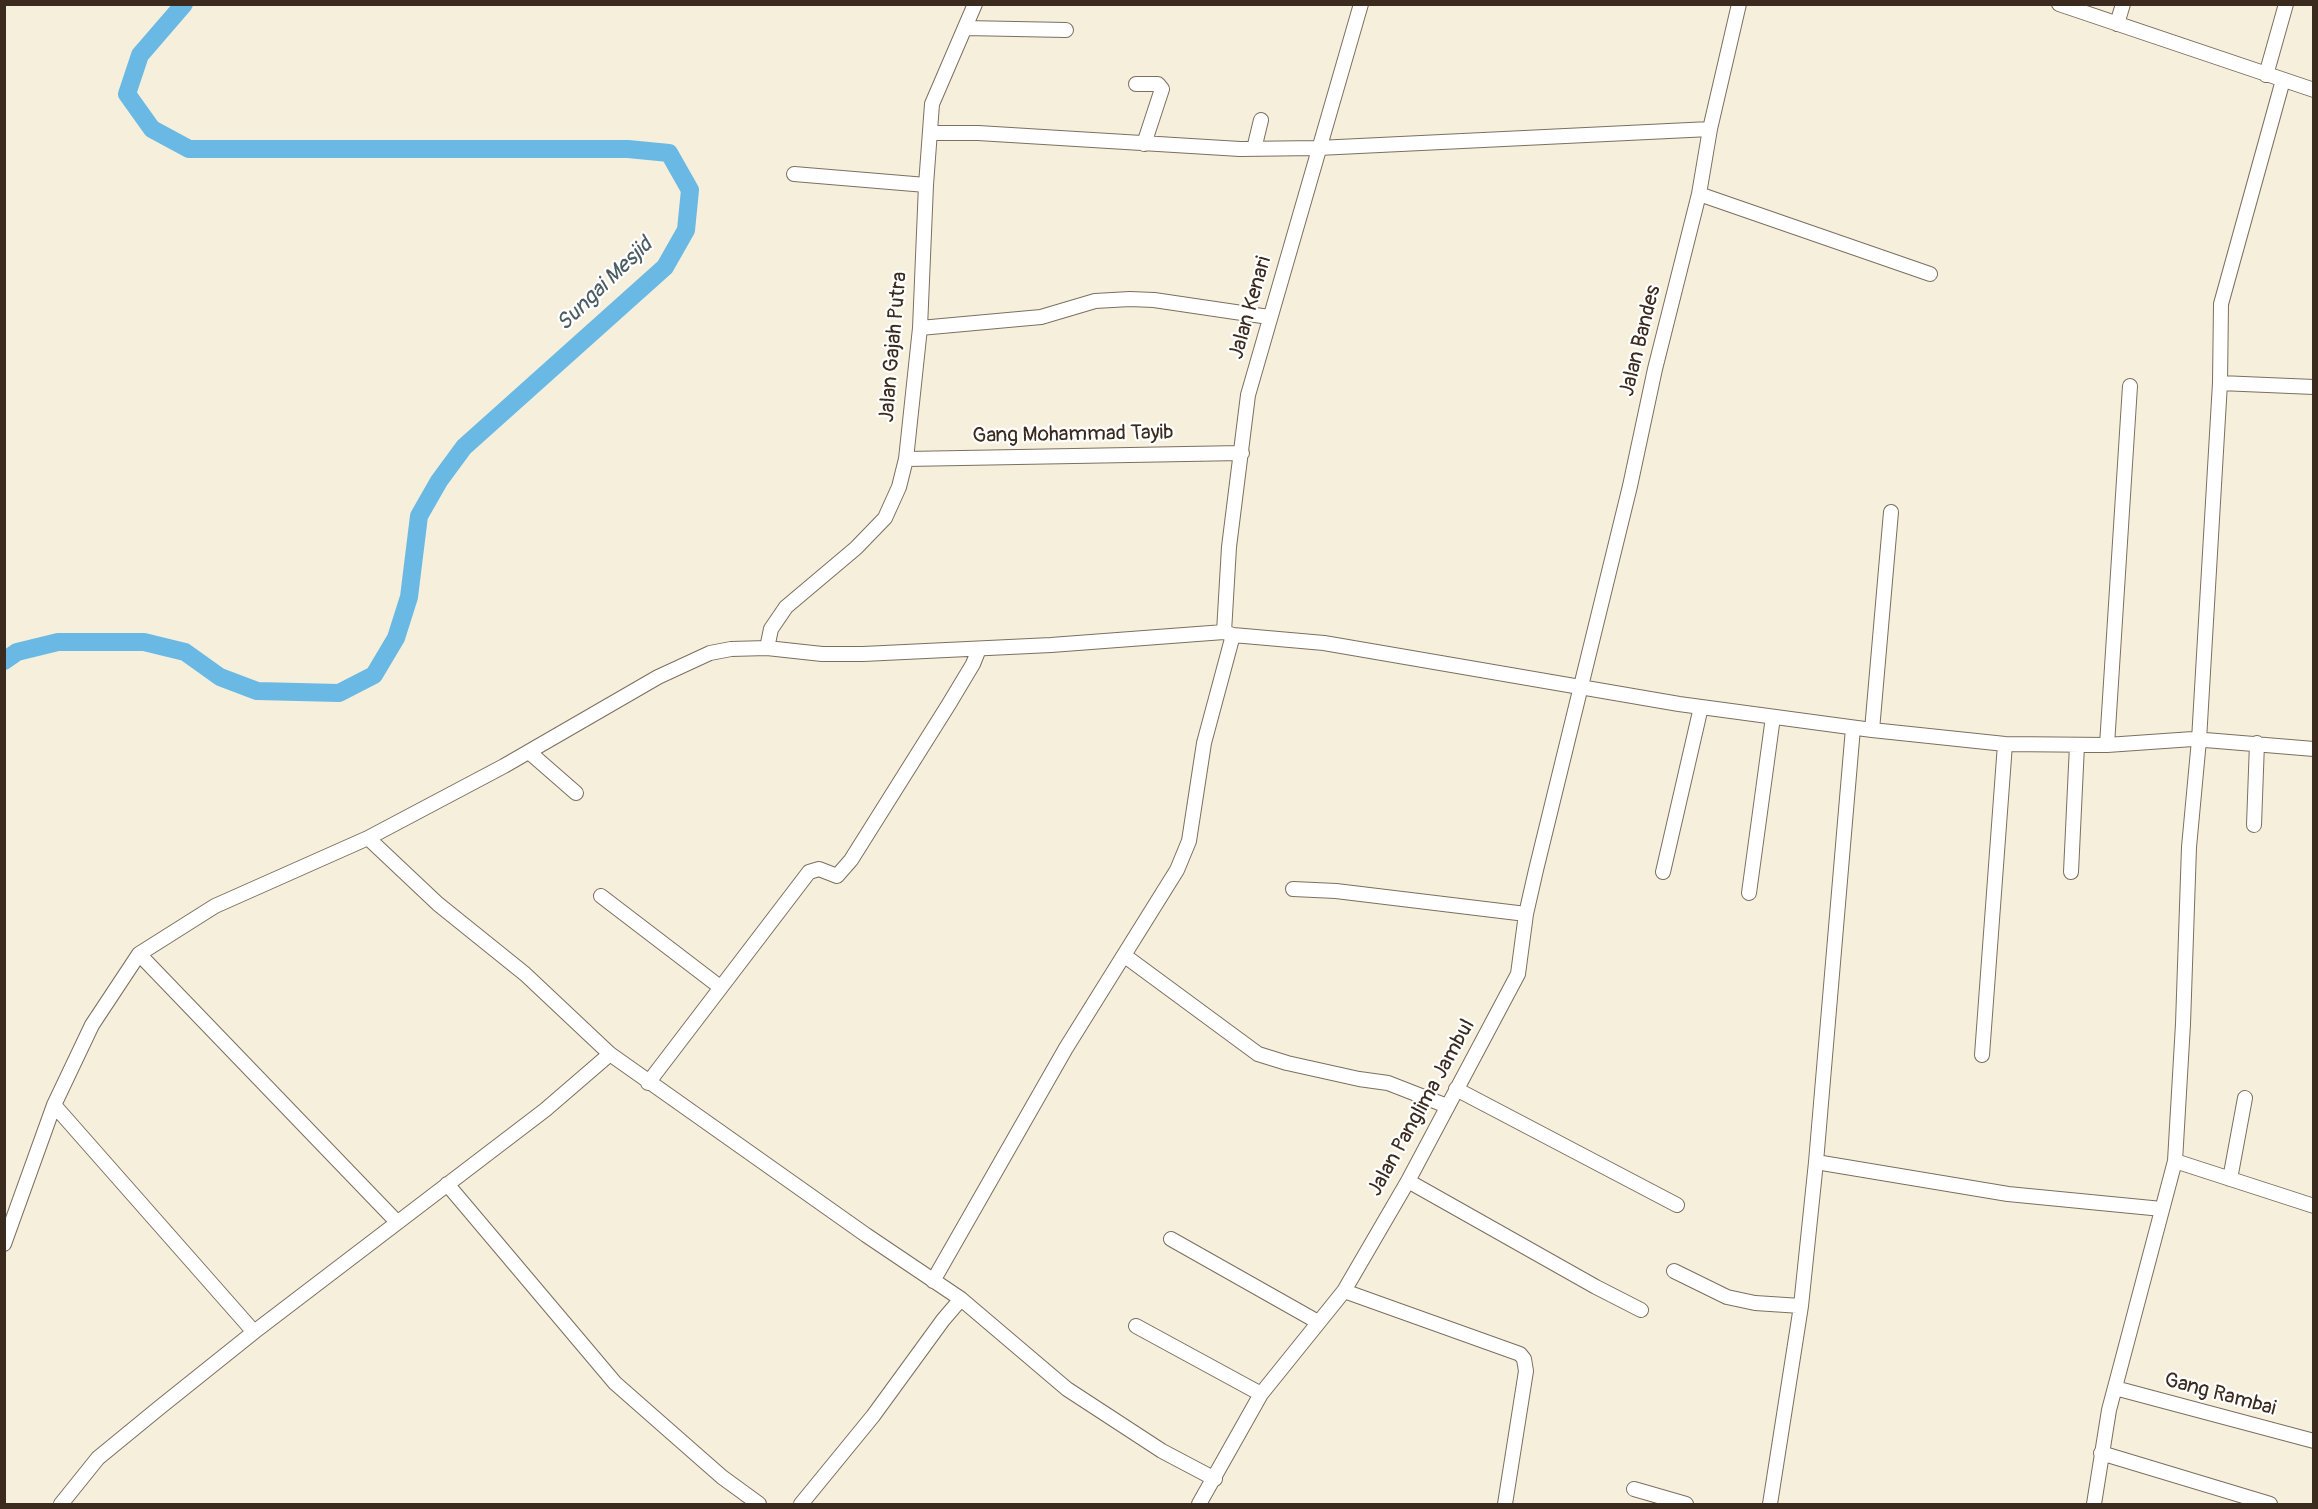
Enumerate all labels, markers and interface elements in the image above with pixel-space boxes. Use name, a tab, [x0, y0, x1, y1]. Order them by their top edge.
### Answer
water label: Sungai Mesjid	[552, 233, 658, 337]
street label: Jalan Kenari	[1224, 254, 1278, 362]
street label: Jalan Gajah Putra	[875, 271, 913, 423]
street label: Jalan Bandes	[1615, 283, 1667, 399]
street label: Gang Mohammad Tayib	[972, 421, 1174, 449]
street label: Jalan Panglima Jambul	[1363, 1015, 1481, 1201]
street label: Gang Rambai	[2161, 1368, 2279, 1422]

